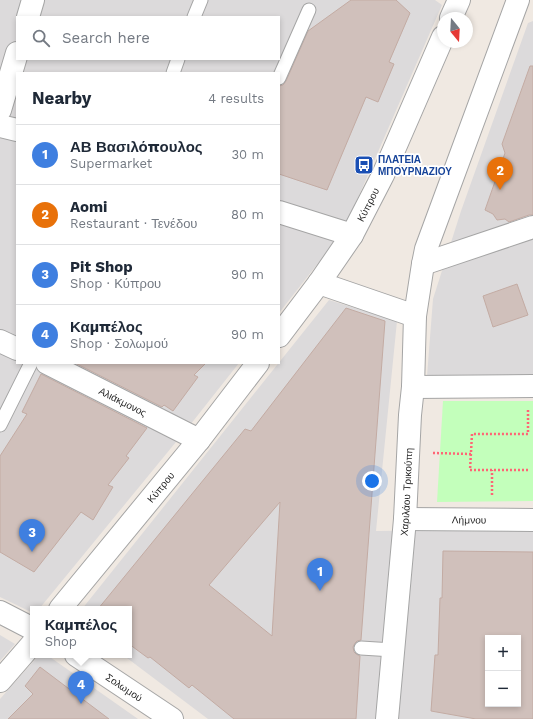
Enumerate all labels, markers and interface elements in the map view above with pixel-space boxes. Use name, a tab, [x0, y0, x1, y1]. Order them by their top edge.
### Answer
north arrow	[437, 12, 473, 48]
search box	[16, 16, 280, 60]
icon: search	[30, 27, 52, 49]
text: Search here	[62, 29, 150, 47]
text: Nearby	[32, 88, 91, 108]
text: 4 results	[208, 91, 264, 106]
text: ΑΒ Βασιλόπουλος	[70, 138, 203, 156]
text: 1	[42, 147, 48, 162]
text: 30 m	[232, 147, 264, 162]
bus stop icon: ΠΛΑΤΕΙΑ ΜΠΟΥΡΝΑΖΙΟΥ	[353, 154, 375, 176]
place label: ΠΛΑΤΕΙΑ ΜΠΟΥΡΝΑΖΙΟΥ	[378, 154, 452, 177]
text: Supermarket	[70, 156, 152, 171]
pin: 2	[487, 157, 513, 190]
street label: Κύπρου	[355, 186, 381, 223]
text: Aomi	[70, 198, 107, 216]
text: 2	[41, 207, 49, 222]
text: 80 m	[231, 207, 264, 222]
text: Restaurant · Τενέδου	[70, 216, 197, 231]
text: Pit Shop	[70, 258, 133, 276]
text: 3	[41, 267, 49, 282]
text: 90 m	[231, 267, 264, 282]
text: Shop · Κύπρου	[70, 276, 161, 291]
text: Καμπέλος	[70, 318, 143, 336]
text: 4	[41, 327, 49, 342]
text: 90 m	[231, 327, 264, 342]
text: Shop · Σολωμού	[70, 336, 168, 351]
street label: Αλιάκμονος	[97, 385, 148, 419]
street label: Χαριλάου Τρικούπη	[398, 447, 414, 536]
street label: Κύπρου	[145, 470, 177, 505]
your location	[362, 471, 382, 491]
street label: Λήμνου	[452, 514, 486, 526]
pin: 3	[19, 519, 45, 552]
pin: 1	[307, 558, 333, 591]
popup	[30, 606, 132, 658]
text: Καμπέλος	[45, 616, 117, 634]
text: Shop	[45, 634, 77, 649]
map controls	[485, 635, 521, 707]
button: +	[485, 635, 521, 671]
pin: 4	[68, 671, 94, 704]
button: −	[485, 671, 521, 707]
street label: Σολωμού	[104, 672, 144, 704]

